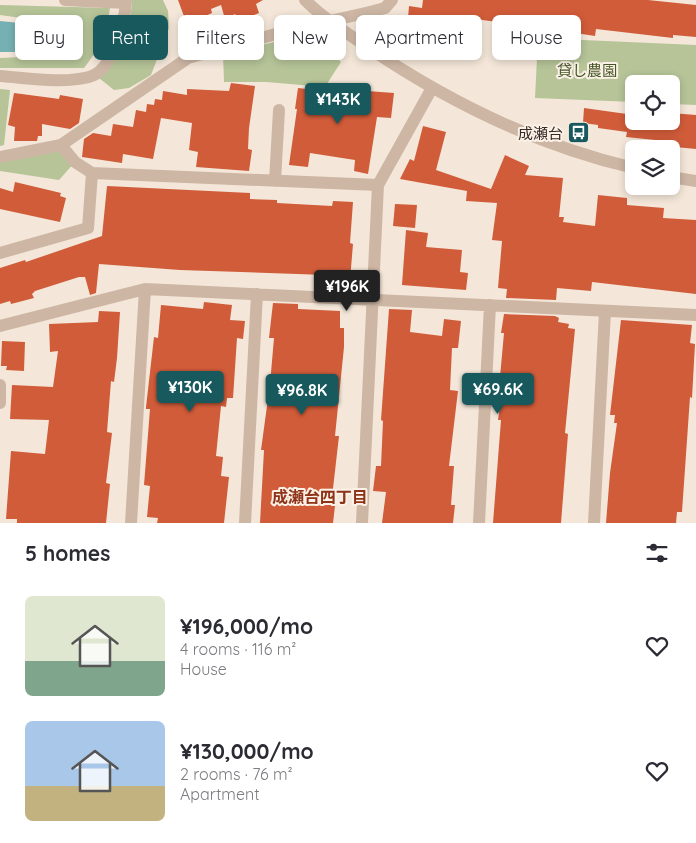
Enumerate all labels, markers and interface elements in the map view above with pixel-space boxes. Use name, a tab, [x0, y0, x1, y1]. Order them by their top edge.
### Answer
chip: Buy	[15, 15, 83, 60]
chip: Rent	[93, 15, 168, 60]
chip: Filters	[178, 15, 264, 60]
chip: New	[274, 15, 346, 60]
chip: Apartment	[356, 15, 482, 60]
chip: House	[492, 15, 581, 60]
park label: 貸し農園	[557, 61, 617, 80]
map controls	[625, 75, 680, 195]
button: locate	[625, 75, 680, 130]
pin: ¥143K	[303, 82, 373, 125]
text: ¥143K	[316, 89, 360, 109]
bus stop icon: 成瀬台	[567, 121, 591, 145]
place label: 成瀬台	[518, 124, 563, 143]
button: layers	[625, 140, 680, 195]
pin: ¥196K	[312, 270, 382, 312]
text: ¥196K	[325, 276, 369, 296]
pin: ¥130K	[155, 370, 225, 413]
pin: ¥69.6K	[457, 372, 539, 415]
pin: ¥96.8K	[261, 374, 343, 416]
text: ¥130K	[168, 377, 212, 397]
text: ¥69.6K	[473, 379, 523, 399]
text: ¥96.8K	[277, 380, 327, 400]
district label: 成瀬台四丁目	[272, 487, 368, 507]
icon: filters	[643, 539, 671, 567]
text: 5 homes	[25, 540, 110, 566]
text: ¥196,000/mo	[180, 613, 313, 639]
icon: home	[65, 616, 125, 676]
icon: heart	[643, 632, 671, 660]
text: 4 rooms · 116 m²	[180, 639, 296, 659]
text: House	[180, 659, 227, 679]
text: ¥130,000/mo	[180, 738, 314, 764]
icon: home	[65, 741, 125, 801]
icon: heart	[643, 757, 671, 785]
text: 2 rooms · 76 m²	[180, 764, 293, 784]
text: Apartment	[180, 784, 260, 804]

